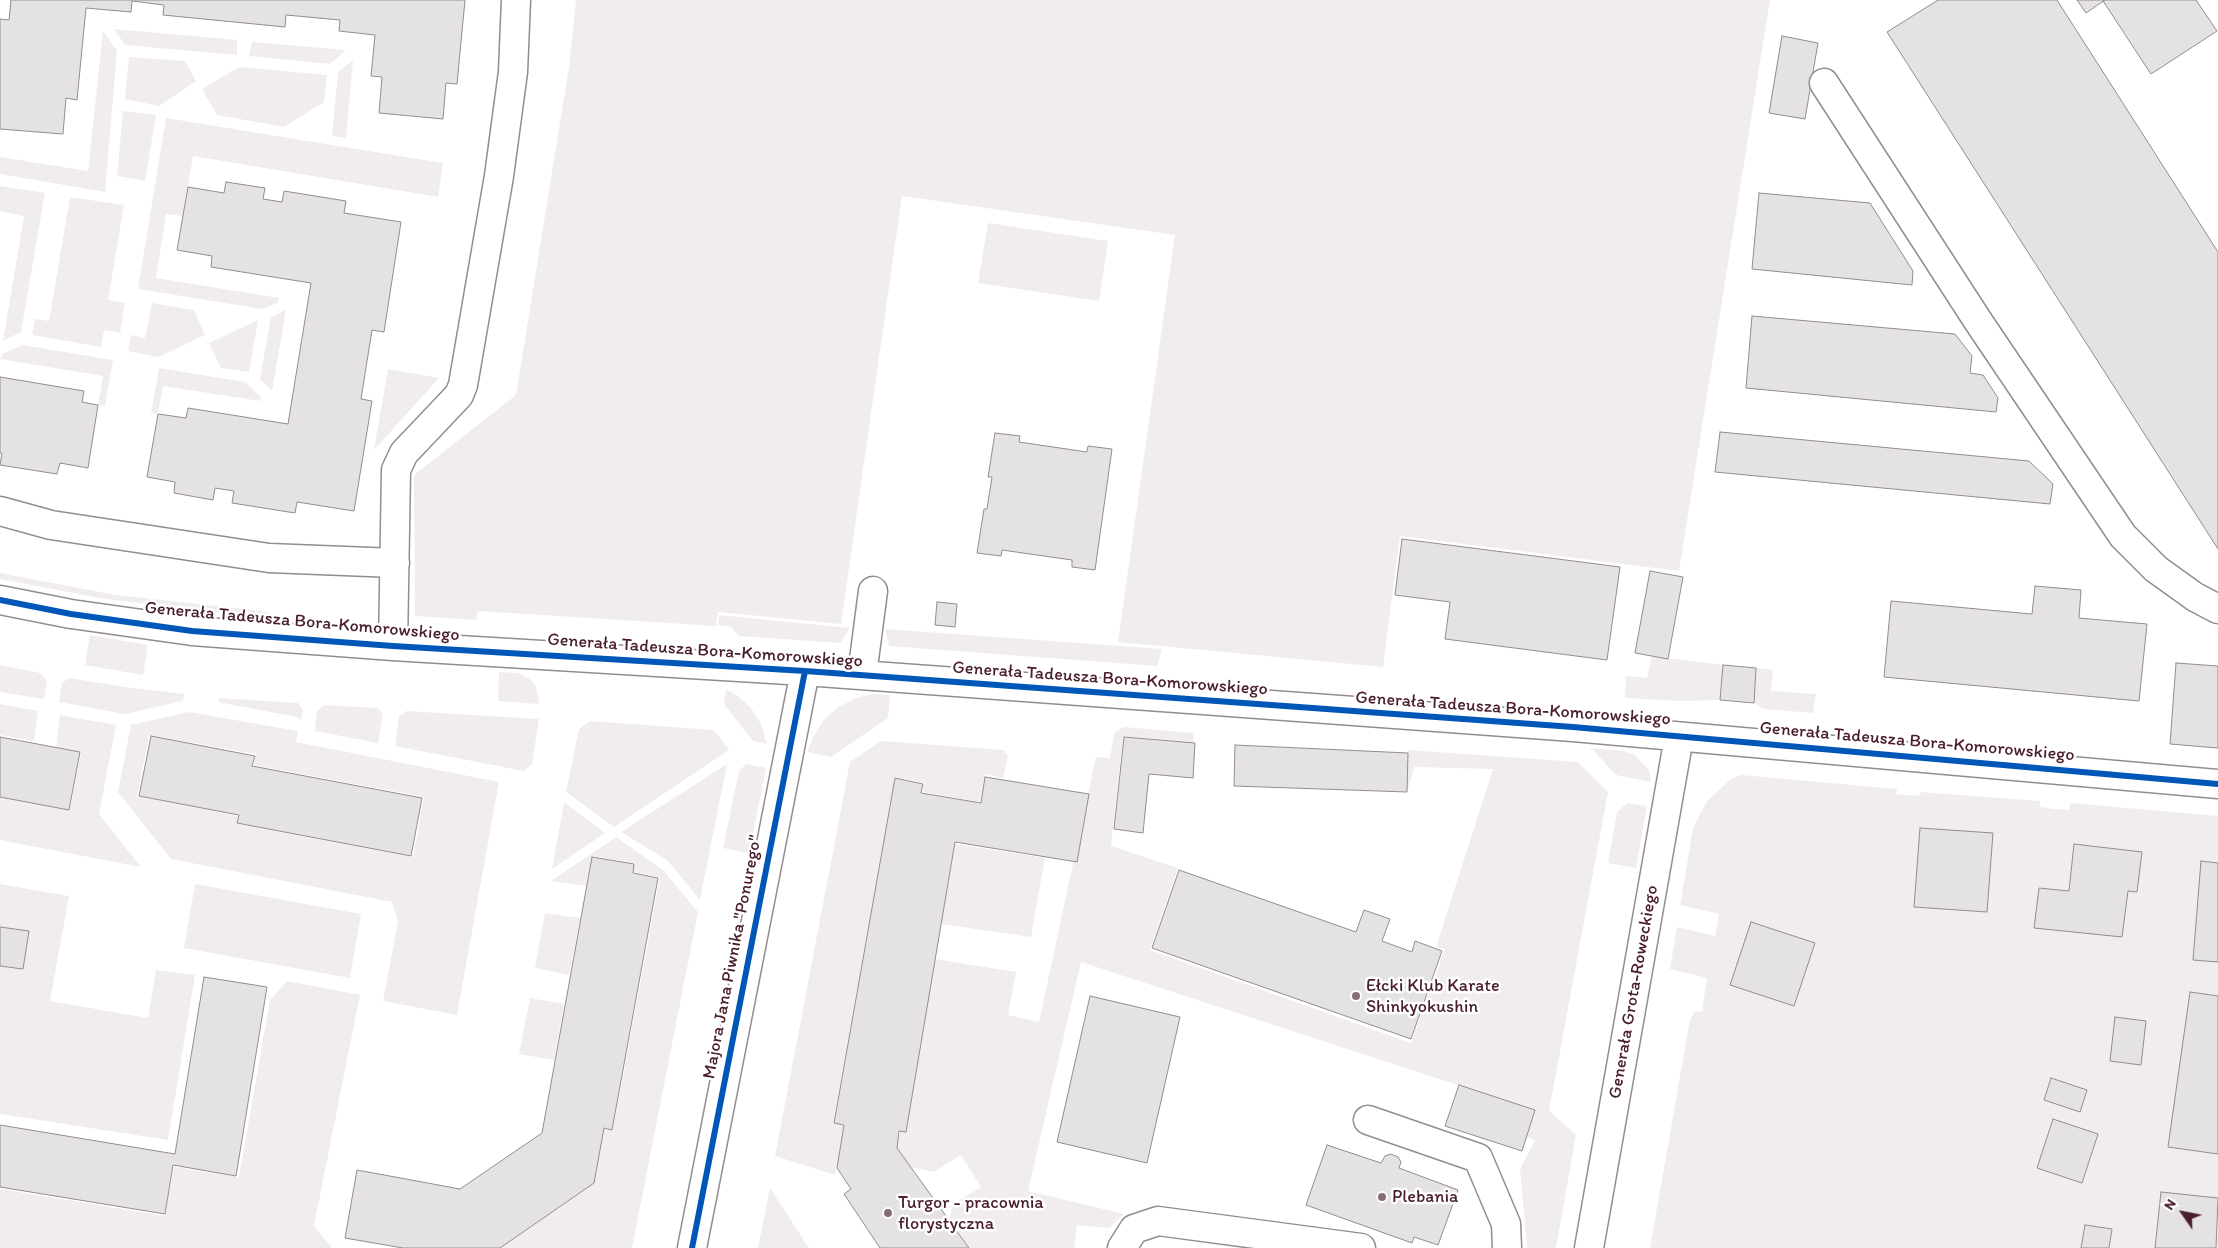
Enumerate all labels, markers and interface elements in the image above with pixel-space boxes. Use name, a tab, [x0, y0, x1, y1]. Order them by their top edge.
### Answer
street label: Generała Tadeusza Bora-Komorowskiego	[144, 597, 460, 647]
street label: Generała Tadeusza Bora-Komorowskiego	[547, 629, 863, 673]
street label: Generała Tadeusza Bora-Komorowskiego	[952, 657, 1268, 701]
street label: Generała Tadeusza Bora-Komorowskiego	[1355, 687, 1671, 731]
street label: Generała Tadeusza Bora-Komorowskiego	[1759, 717, 2075, 767]
street label: Majora Jana Piwnika "Ponurego"	[699, 833, 767, 1081]
street label: Generała Grota-Roweckiego	[1605, 884, 1663, 1100]
place label: Ełcki Klub Karate Shinkyokushin	[1366, 975, 1500, 1018]
marker: Ełcki Klub Karate Shinkyokushin	[1350, 990, 1362, 1002]
place label: Plebania	[1392, 1186, 1458, 1208]
north arrow	[2158, 1188, 2208, 1238]
marker: Plebania	[1376, 1191, 1388, 1203]
place label: Turgor - pracownia florystyczna	[898, 1192, 1044, 1234]
text: N	[2160, 1196, 2180, 1213]
marker: Turgor - pracownia florystyczna	[882, 1207, 894, 1219]

